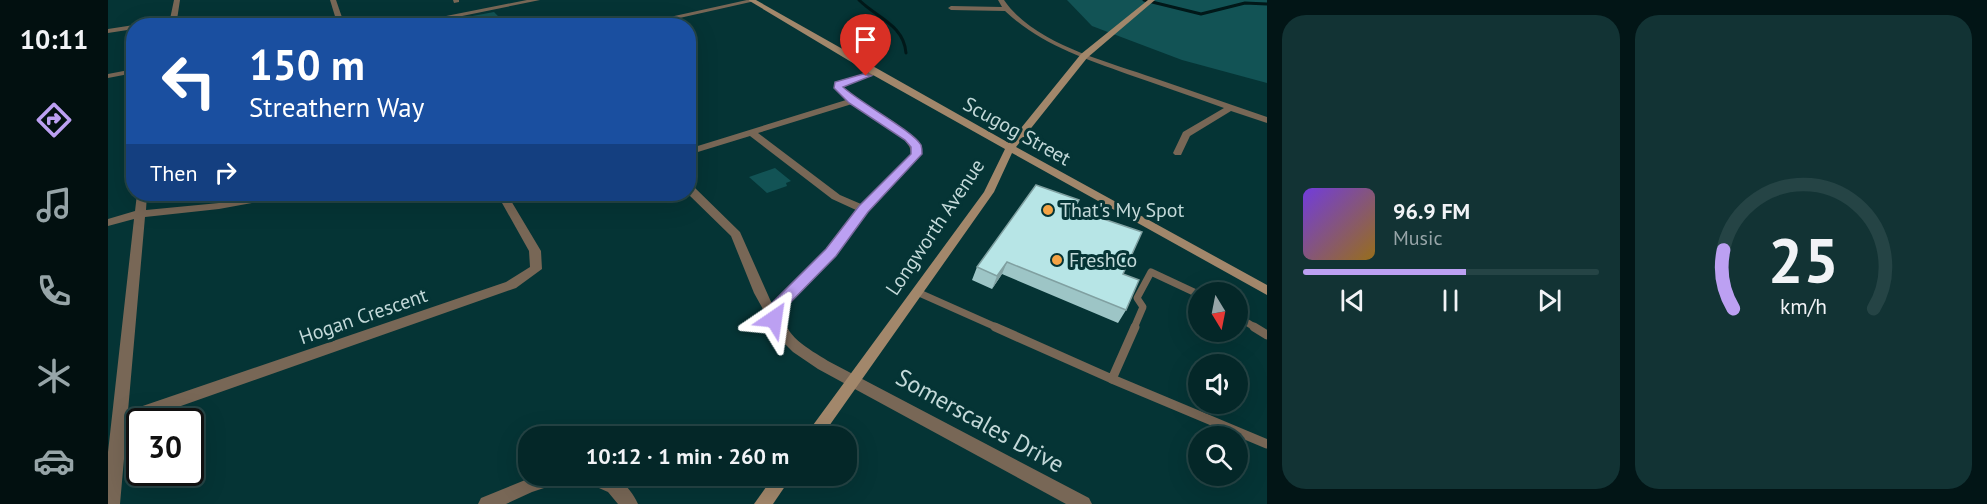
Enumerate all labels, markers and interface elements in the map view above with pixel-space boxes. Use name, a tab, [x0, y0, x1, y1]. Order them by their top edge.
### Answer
pin	[840, 14, 891, 76]
text: 10:11	[20, 22, 88, 56]
icon: arrive	[849, 23, 882, 56]
text: 150 m	[249, 37, 365, 92]
icon: left	[150, 42, 228, 120]
text: Streathern Way	[249, 90, 424, 124]
street label: Scugog Street	[959, 91, 1076, 171]
icon: directions	[33, 99, 75, 141]
street label: Longworth Avenue	[880, 154, 990, 300]
icon: right	[209, 156, 242, 189]
text: Then	[150, 159, 197, 187]
icon: music	[33, 184, 75, 226]
place label: That's My Spot	[1060, 197, 1185, 223]
text: 96.9 FM	[1393, 197, 1470, 225]
marker: That's My Spot	[1041, 203, 1055, 217]
text: 25	[1768, 219, 1839, 300]
text: Music	[1393, 225, 1442, 251]
place label: FreshCo	[1069, 247, 1137, 273]
marker: FreshCo	[1050, 253, 1064, 267]
icon: phone	[33, 270, 75, 312]
street label: Hogan Crescent	[295, 282, 431, 350]
north arrow	[1188, 282, 1248, 342]
map controls	[1188, 282, 1248, 486]
icon: previous	[1336, 284, 1369, 317]
icon: pause	[1434, 284, 1467, 317]
icon: next	[1533, 284, 1566, 317]
position arrow	[742, 287, 806, 351]
text: km/h	[1780, 292, 1827, 320]
button: sound	[1188, 354, 1248, 414]
icon: climate	[33, 355, 75, 397]
street label: Somerscales Drive	[891, 361, 1070, 480]
speed limit sign: 30	[126, 408, 204, 486]
button: search	[1188, 426, 1248, 486]
icon: car	[33, 440, 75, 482]
text: 10:12 · 1 min · 260 m	[586, 442, 789, 470]

